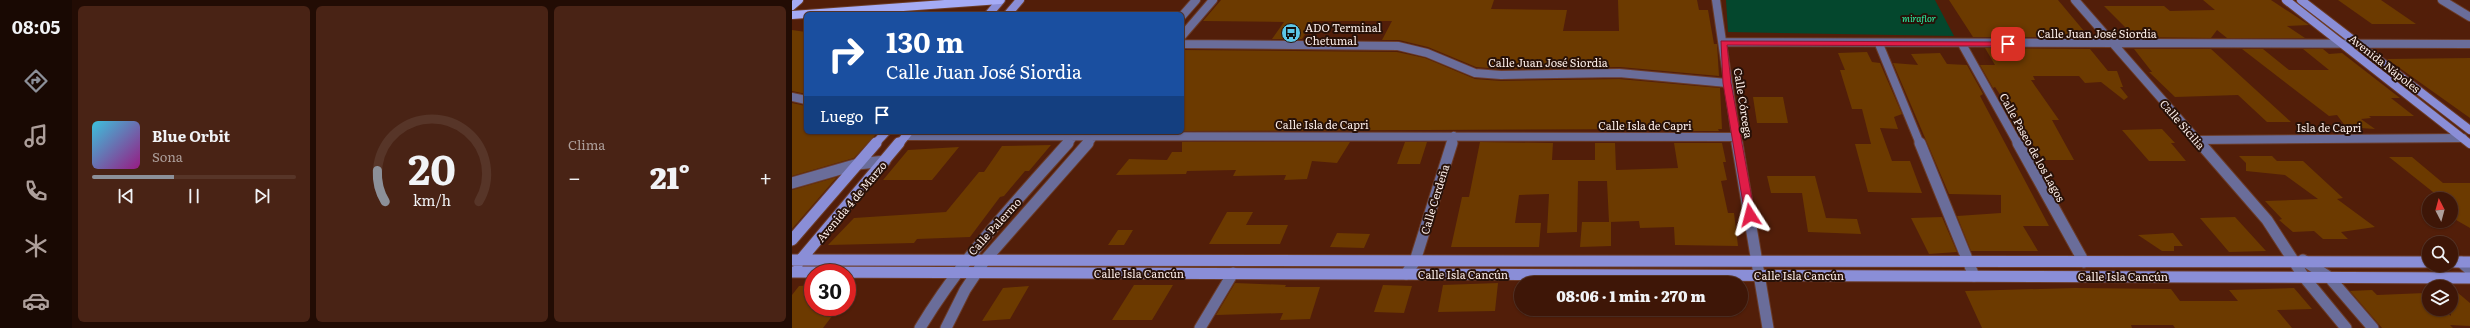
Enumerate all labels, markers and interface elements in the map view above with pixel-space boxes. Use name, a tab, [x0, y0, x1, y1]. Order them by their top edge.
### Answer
park label: miraflor	[1902, 11, 1936, 25]
text: 08:05	[12, 13, 60, 40]
place label: ADO Terminal Chetumal	[1305, 19, 1382, 48]
text: 130 m	[886, 20, 964, 62]
bus stop icon: ADO Terminal Chetumal	[1280, 22, 1302, 44]
street label: Calle Juan José Siordia	[2037, 25, 2157, 41]
pin	[1991, 27, 2025, 61]
icon: right	[820, 28, 872, 80]
street label: Avenida Nápoles	[2346, 30, 2424, 96]
icon: arrive	[1997, 33, 2019, 55]
street label: Calle Juan José Siordia	[1488, 54, 1608, 70]
text: Calle Juan José Siordia	[886, 58, 1082, 85]
icon: directions	[22, 67, 50, 95]
street label: Calle Córcega	[1731, 67, 1757, 139]
street label: Calle Paseo de los Lagos	[1996, 90, 2070, 204]
street label: Calle Sicilia	[2157, 96, 2209, 152]
text: Luego	[820, 104, 863, 127]
icon: arrive	[871, 104, 893, 126]
street label: Calle Isla de Capri	[1275, 116, 1369, 132]
street label: Calle Isla de Capri	[1598, 117, 1692, 133]
street label: Isla de Capri	[2297, 119, 2362, 135]
icon: music	[22, 122, 50, 150]
text: Blue Orbit	[152, 124, 230, 147]
text: Clima	[568, 135, 605, 154]
text: 20	[408, 136, 456, 198]
text: Sona	[152, 147, 183, 166]
text: 21°	[650, 154, 690, 198]
street label: Avenida 4 de Marzo	[812, 157, 890, 245]
text: −	[568, 160, 581, 193]
text: +	[759, 160, 772, 193]
street label: Calle Cerdeña	[1416, 162, 1452, 236]
icon: phone	[22, 177, 50, 205]
icon: previous	[115, 185, 137, 207]
icon: pause	[183, 185, 205, 207]
icon: next	[251, 185, 273, 207]
text: km/h	[413, 189, 452, 210]
north arrow	[2422, 192, 2458, 228]
map controls	[2422, 192, 2458, 316]
street label: Calle Palermo	[964, 194, 1024, 258]
position arrow	[1729, 194, 1771, 236]
icon: climate	[22, 232, 50, 260]
button: search	[2422, 236, 2458, 272]
speed limit sign: 30	[804, 264, 856, 316]
street label: Calle Isla Cancún	[1094, 265, 1184, 281]
street label: Calle Isla Cancún	[1418, 266, 1508, 282]
street label: Calle Isla Cancún	[1754, 267, 1844, 283]
street label: Calle Isla Cancún	[2078, 268, 2168, 284]
button: layers	[2422, 280, 2458, 316]
text: 08:06 · 1 min · 270 m	[1556, 284, 1706, 307]
icon: car	[22, 287, 50, 315]

